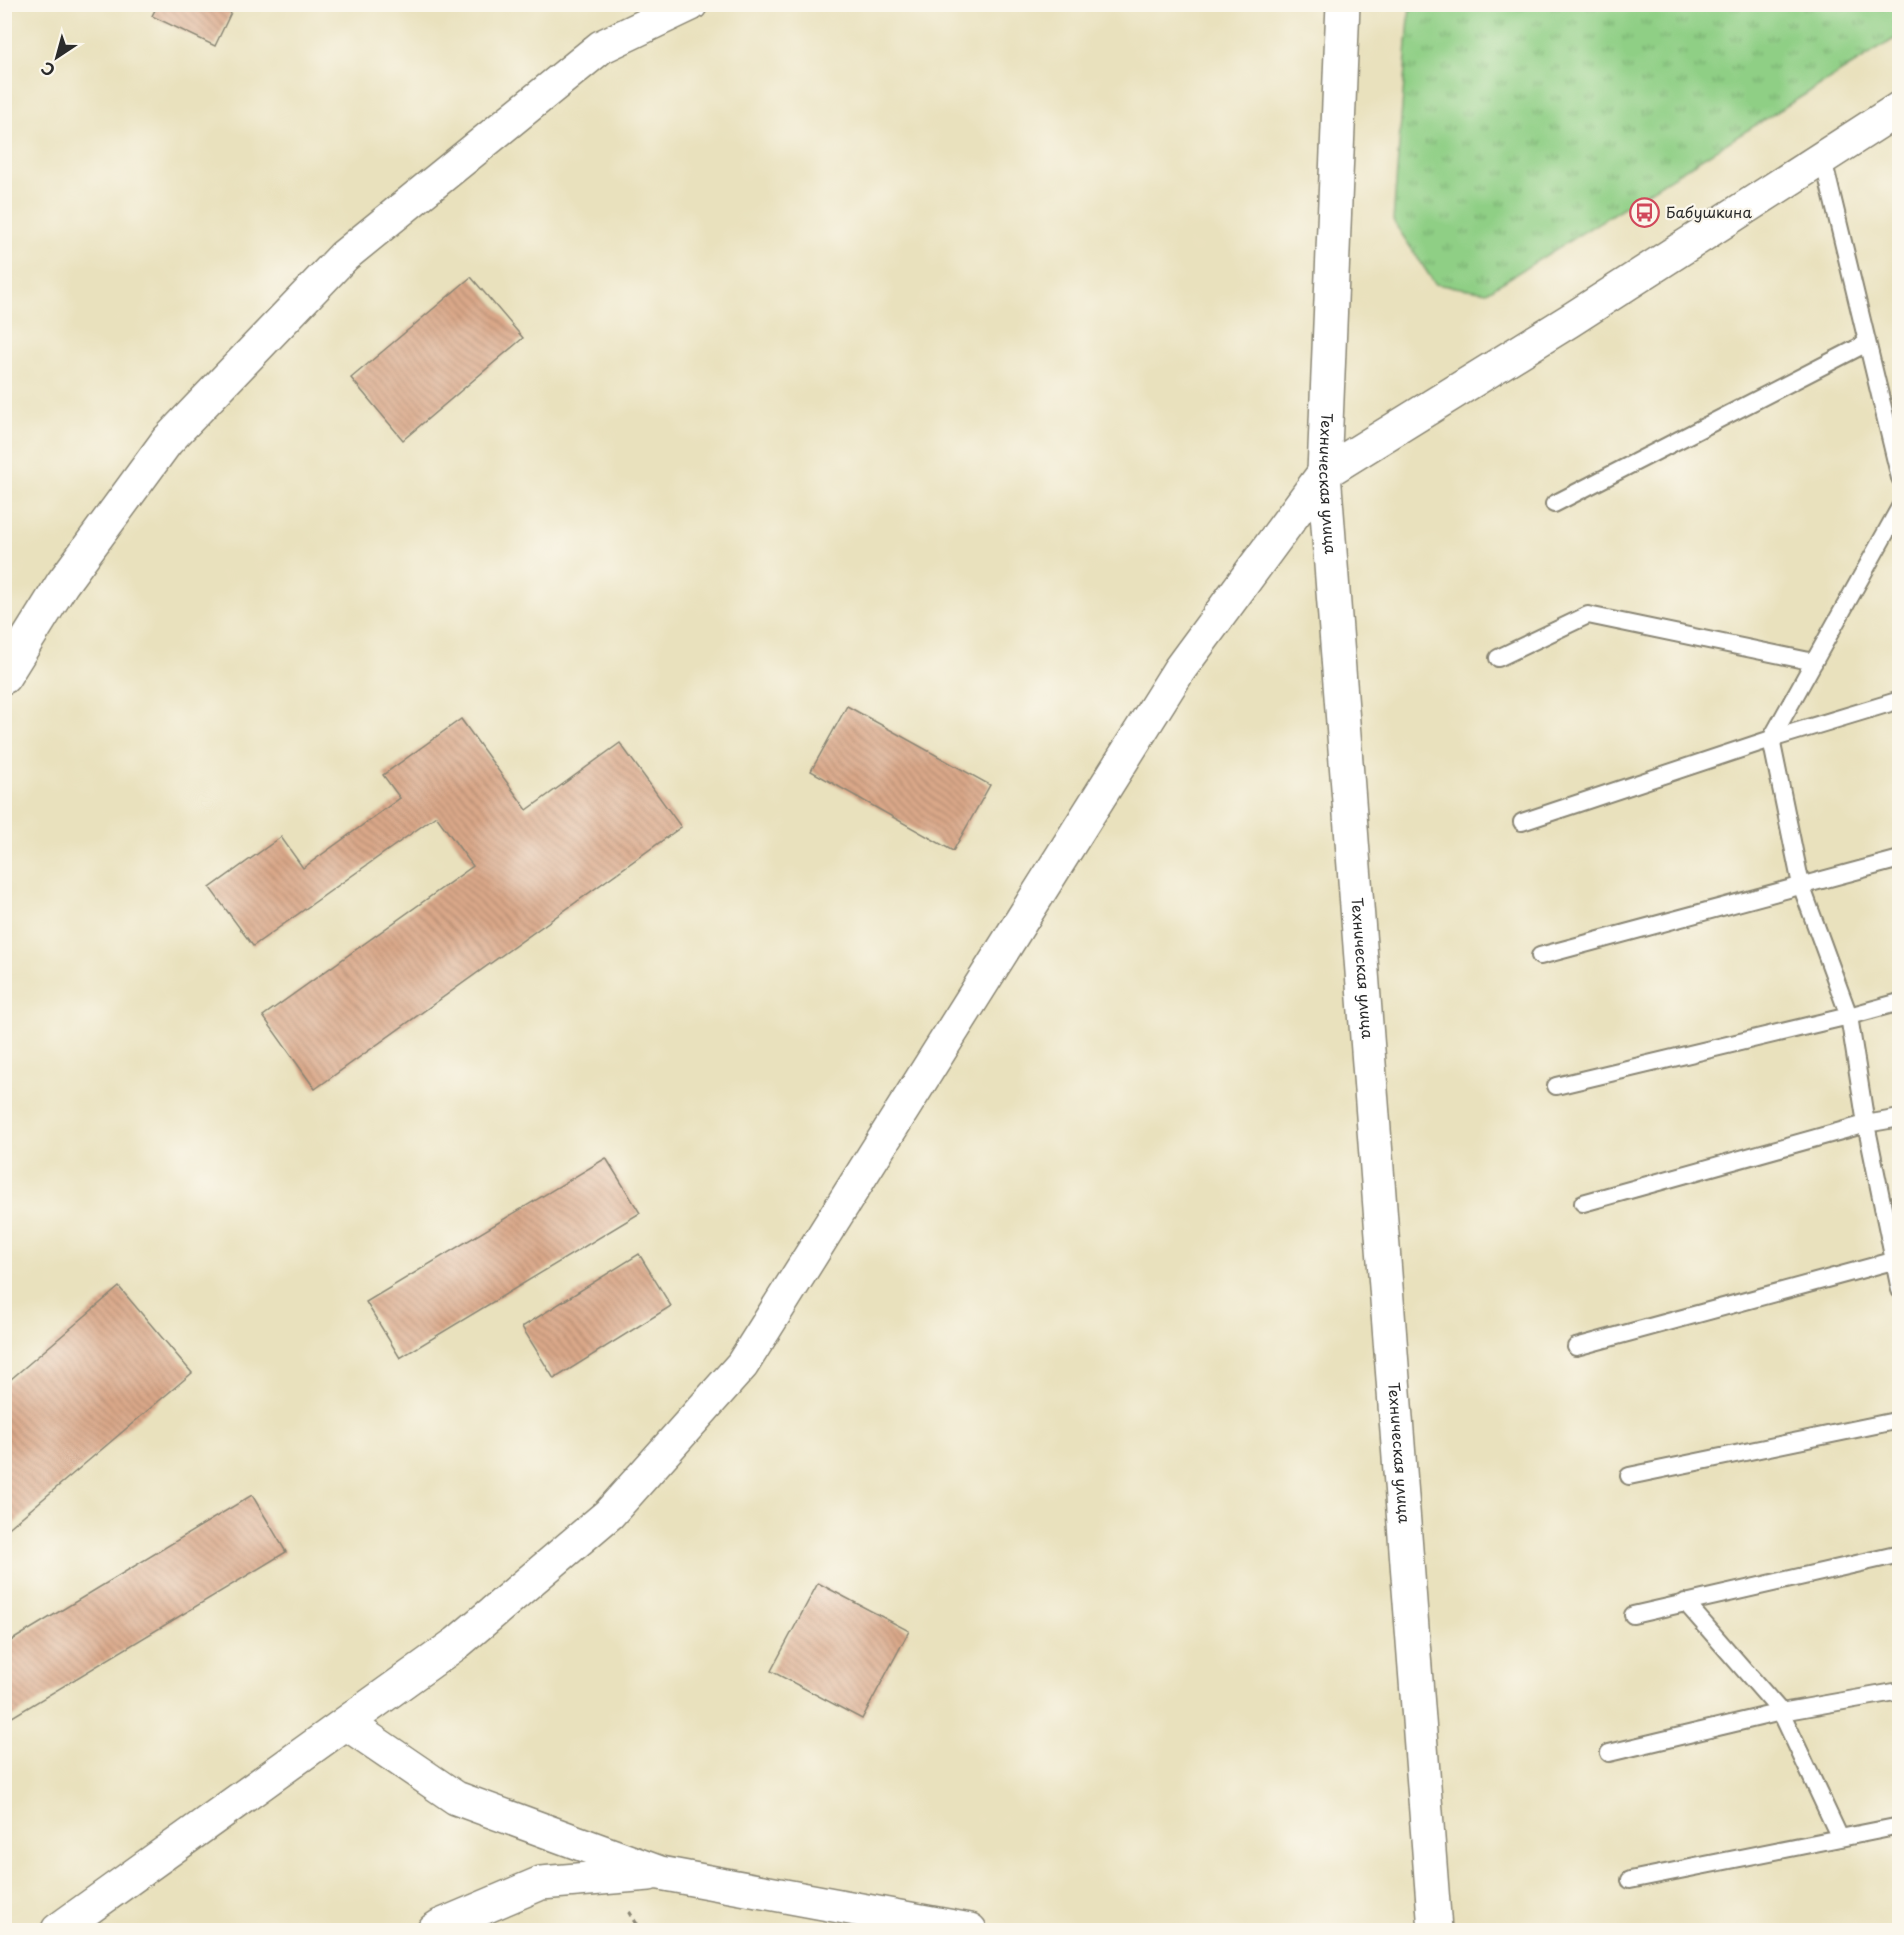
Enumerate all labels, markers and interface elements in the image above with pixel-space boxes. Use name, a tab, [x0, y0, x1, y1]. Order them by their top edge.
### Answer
north arrow	[27, 27, 87, 87]
text: С	[36, 57, 60, 83]
bus stop icon: Бабушкина	[1629, 197, 1661, 229]
place label: Бабушкина	[1666, 200, 1752, 223]
street label: Техническая улица	[1314, 413, 1343, 555]
street label: Техническая улица	[1346, 897, 1380, 1040]
street label: Техническая улица	[1383, 1381, 1417, 1525]

